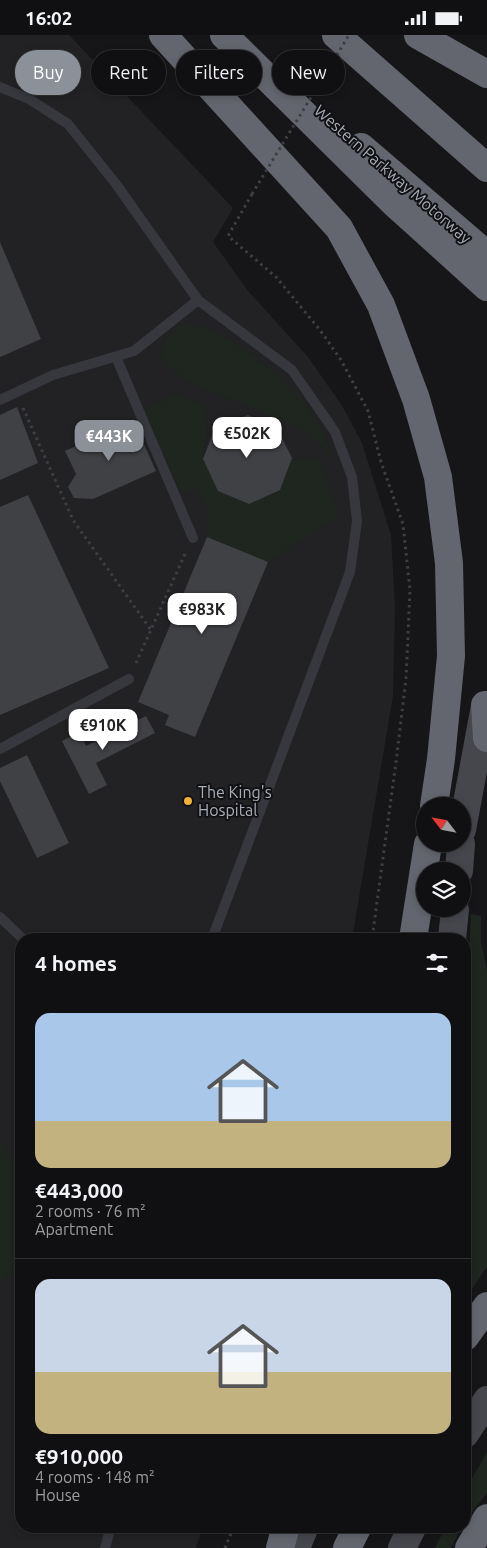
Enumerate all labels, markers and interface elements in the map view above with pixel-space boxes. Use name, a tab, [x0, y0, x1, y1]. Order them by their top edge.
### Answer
text: 16:02	[25, 7, 73, 29]
chip: Buy	[15, 50, 81, 95]
chip: Rent	[91, 50, 166, 95]
chip: Filters	[176, 50, 262, 95]
chip: New	[272, 50, 345, 95]
street label: Western Parkway Motorway	[311, 101, 475, 247]
pin: €502K	[212, 417, 282, 459]
pin: €443K	[74, 419, 144, 462]
text: €502K	[224, 424, 270, 442]
text: €443K	[86, 427, 132, 445]
pin: €983K	[167, 593, 237, 635]
text: €983K	[179, 600, 225, 618]
pin: €910K	[68, 709, 138, 751]
text: €910K	[80, 716, 126, 734]
place label: The King's Hospital	[198, 783, 272, 819]
marker: The King's Hospital	[182, 795, 194, 807]
north arrow	[416, 797, 471, 853]
map controls	[416, 797, 471, 917]
button: layers	[416, 862, 471, 917]
icon: filters	[423, 949, 451, 977]
text: 4 homes	[35, 951, 117, 975]
icon: home	[198, 1046, 288, 1136]
text: €443,000	[35, 1178, 123, 1202]
text: 2 rooms · 76 m²	[35, 1202, 146, 1220]
text: Apartment	[35, 1220, 113, 1238]
icon: home	[198, 1311, 288, 1401]
text: €910,000	[35, 1444, 123, 1468]
text: 4 rooms · 148 m²	[35, 1468, 155, 1486]
text: House	[35, 1486, 80, 1504]

